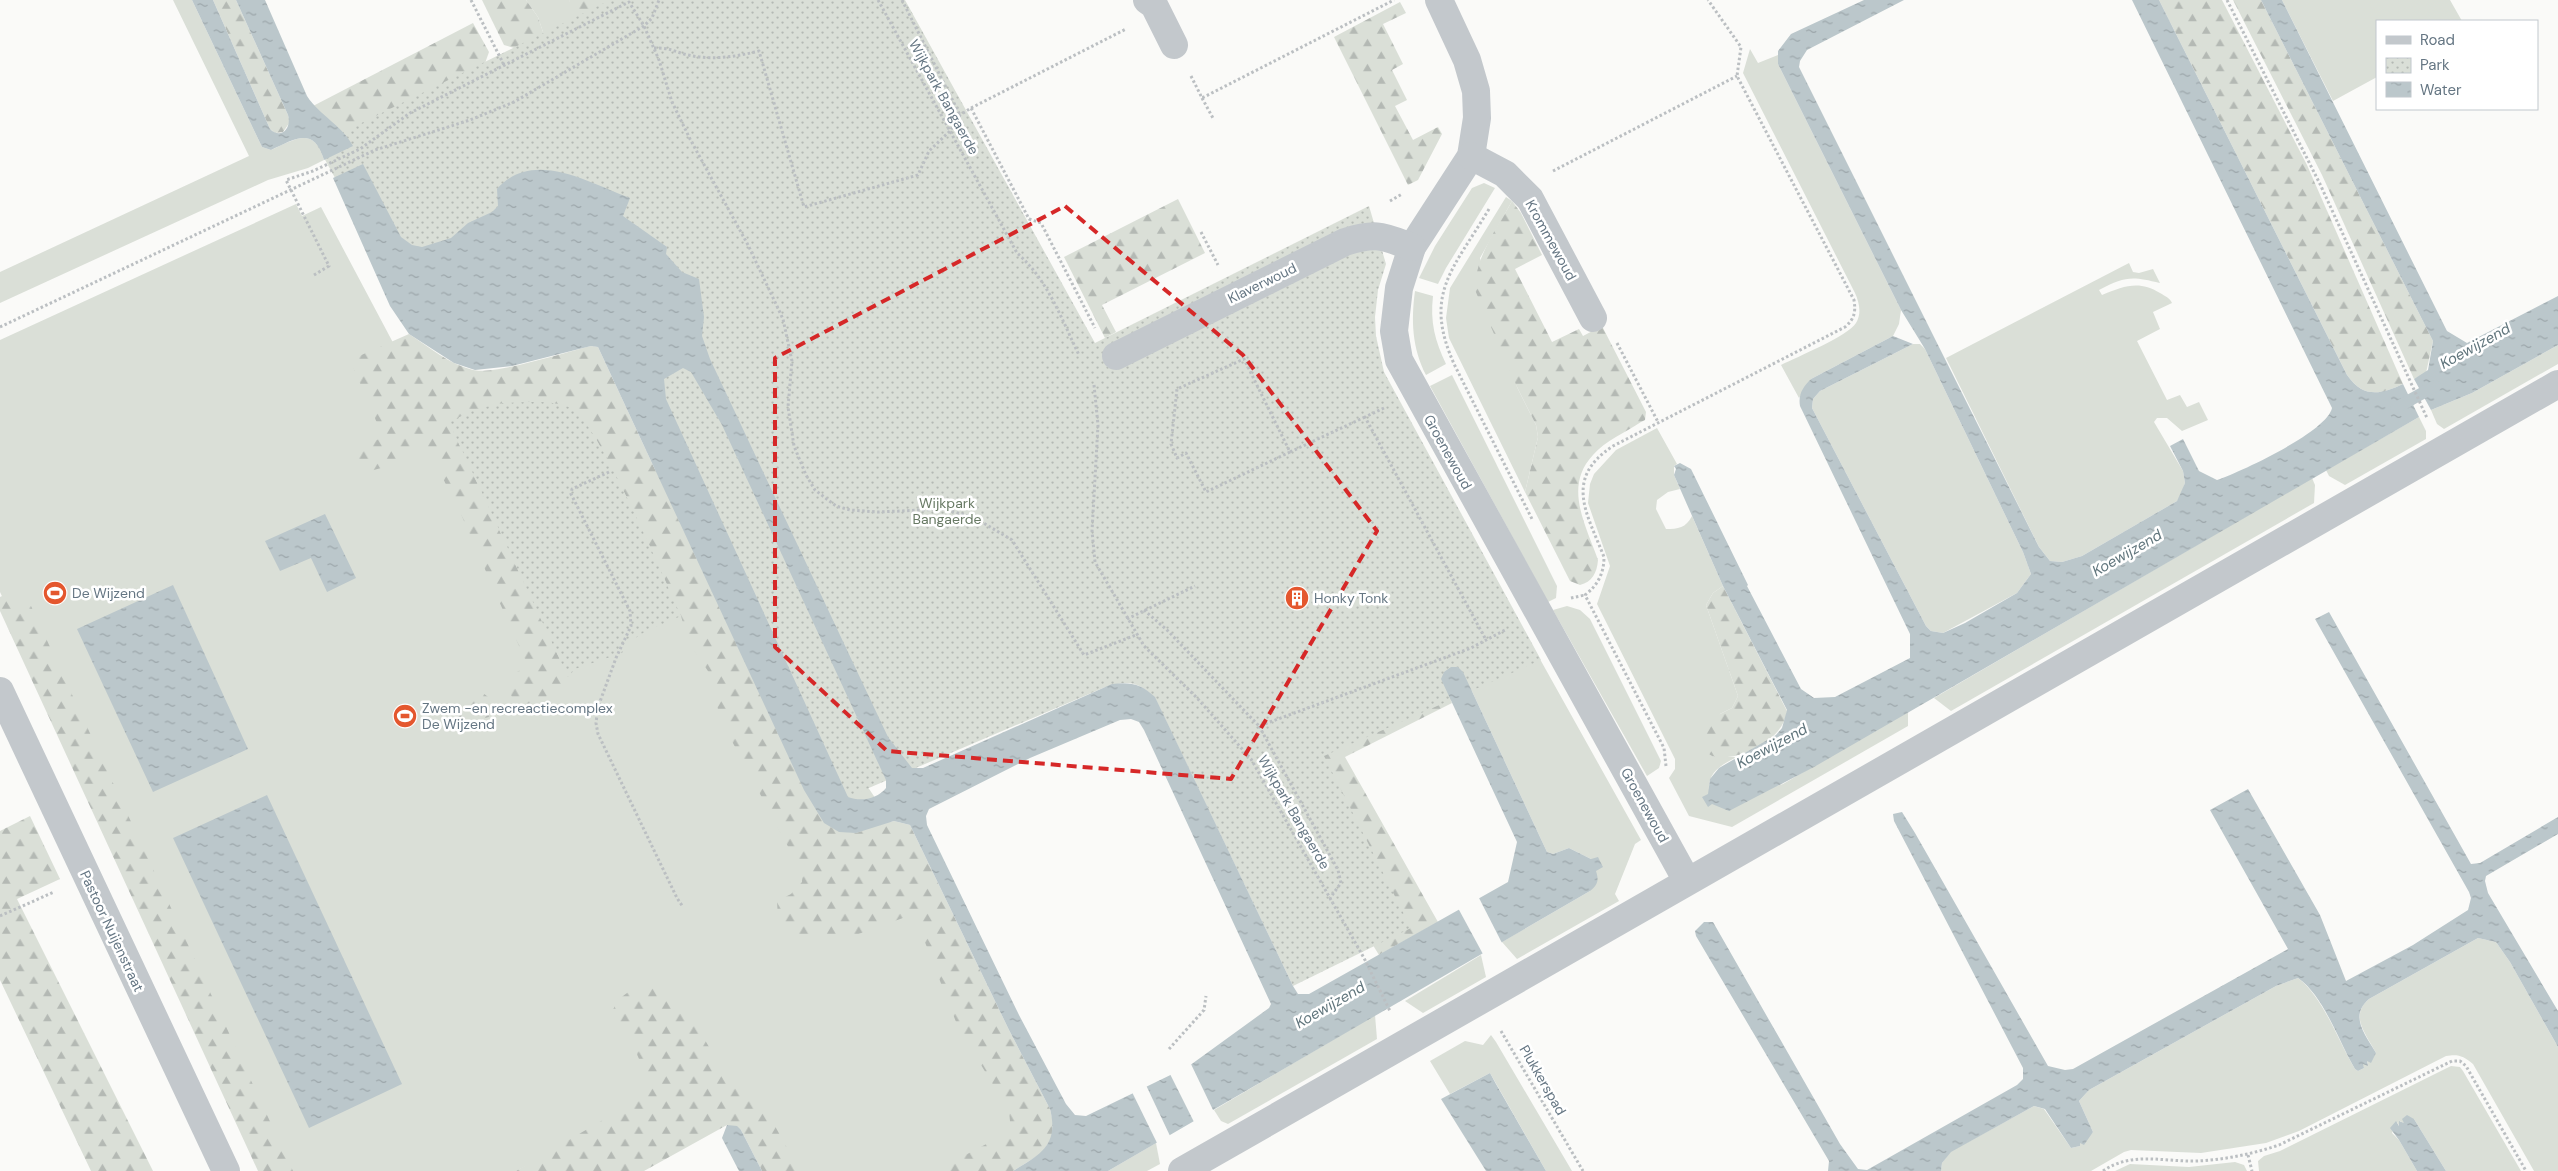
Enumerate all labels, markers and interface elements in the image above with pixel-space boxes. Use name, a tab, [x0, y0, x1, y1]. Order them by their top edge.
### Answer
legend	[2376, 20, 2538, 110]
text: Road	[2420, 30, 2455, 50]
street label: Wijkpark Bangaerde	[905, 36, 983, 158]
text: Park	[2420, 55, 2450, 75]
text: Water	[2420, 80, 2462, 100]
street label: Krommewoud	[1521, 196, 1581, 284]
street label: Klaverwoud	[1225, 259, 1299, 307]
water label: Koewijzend	[2436, 318, 2514, 374]
street label: Groenewoud	[1420, 411, 1476, 493]
park label: Wijkpark Bangaerde	[912, 494, 982, 528]
water label: Koewijzend	[2088, 525, 2166, 581]
sports icon: De Wijzend	[42, 580, 68, 606]
place label: De Wijzend	[72, 584, 145, 602]
building icon: Honky Tonk	[1284, 585, 1310, 611]
place label: Honky Tonk	[1314, 589, 1388, 607]
place label: Zwem -en recreactiecomplex De Wijzend	[422, 699, 613, 733]
sports icon: Zwem -en recreactiecomplex De Wijzend	[392, 703, 418, 729]
water label: Koewijzend	[1733, 719, 1812, 773]
street label: Wijkpark Bangaerde	[1254, 752, 1334, 872]
street label: Groenewoud	[1617, 764, 1673, 846]
street label: Pastoor Nuijenstraat	[76, 868, 148, 994]
water label: Koewijzend	[1291, 977, 1369, 1033]
street label: Plukkerspad	[1516, 1042, 1570, 1118]

